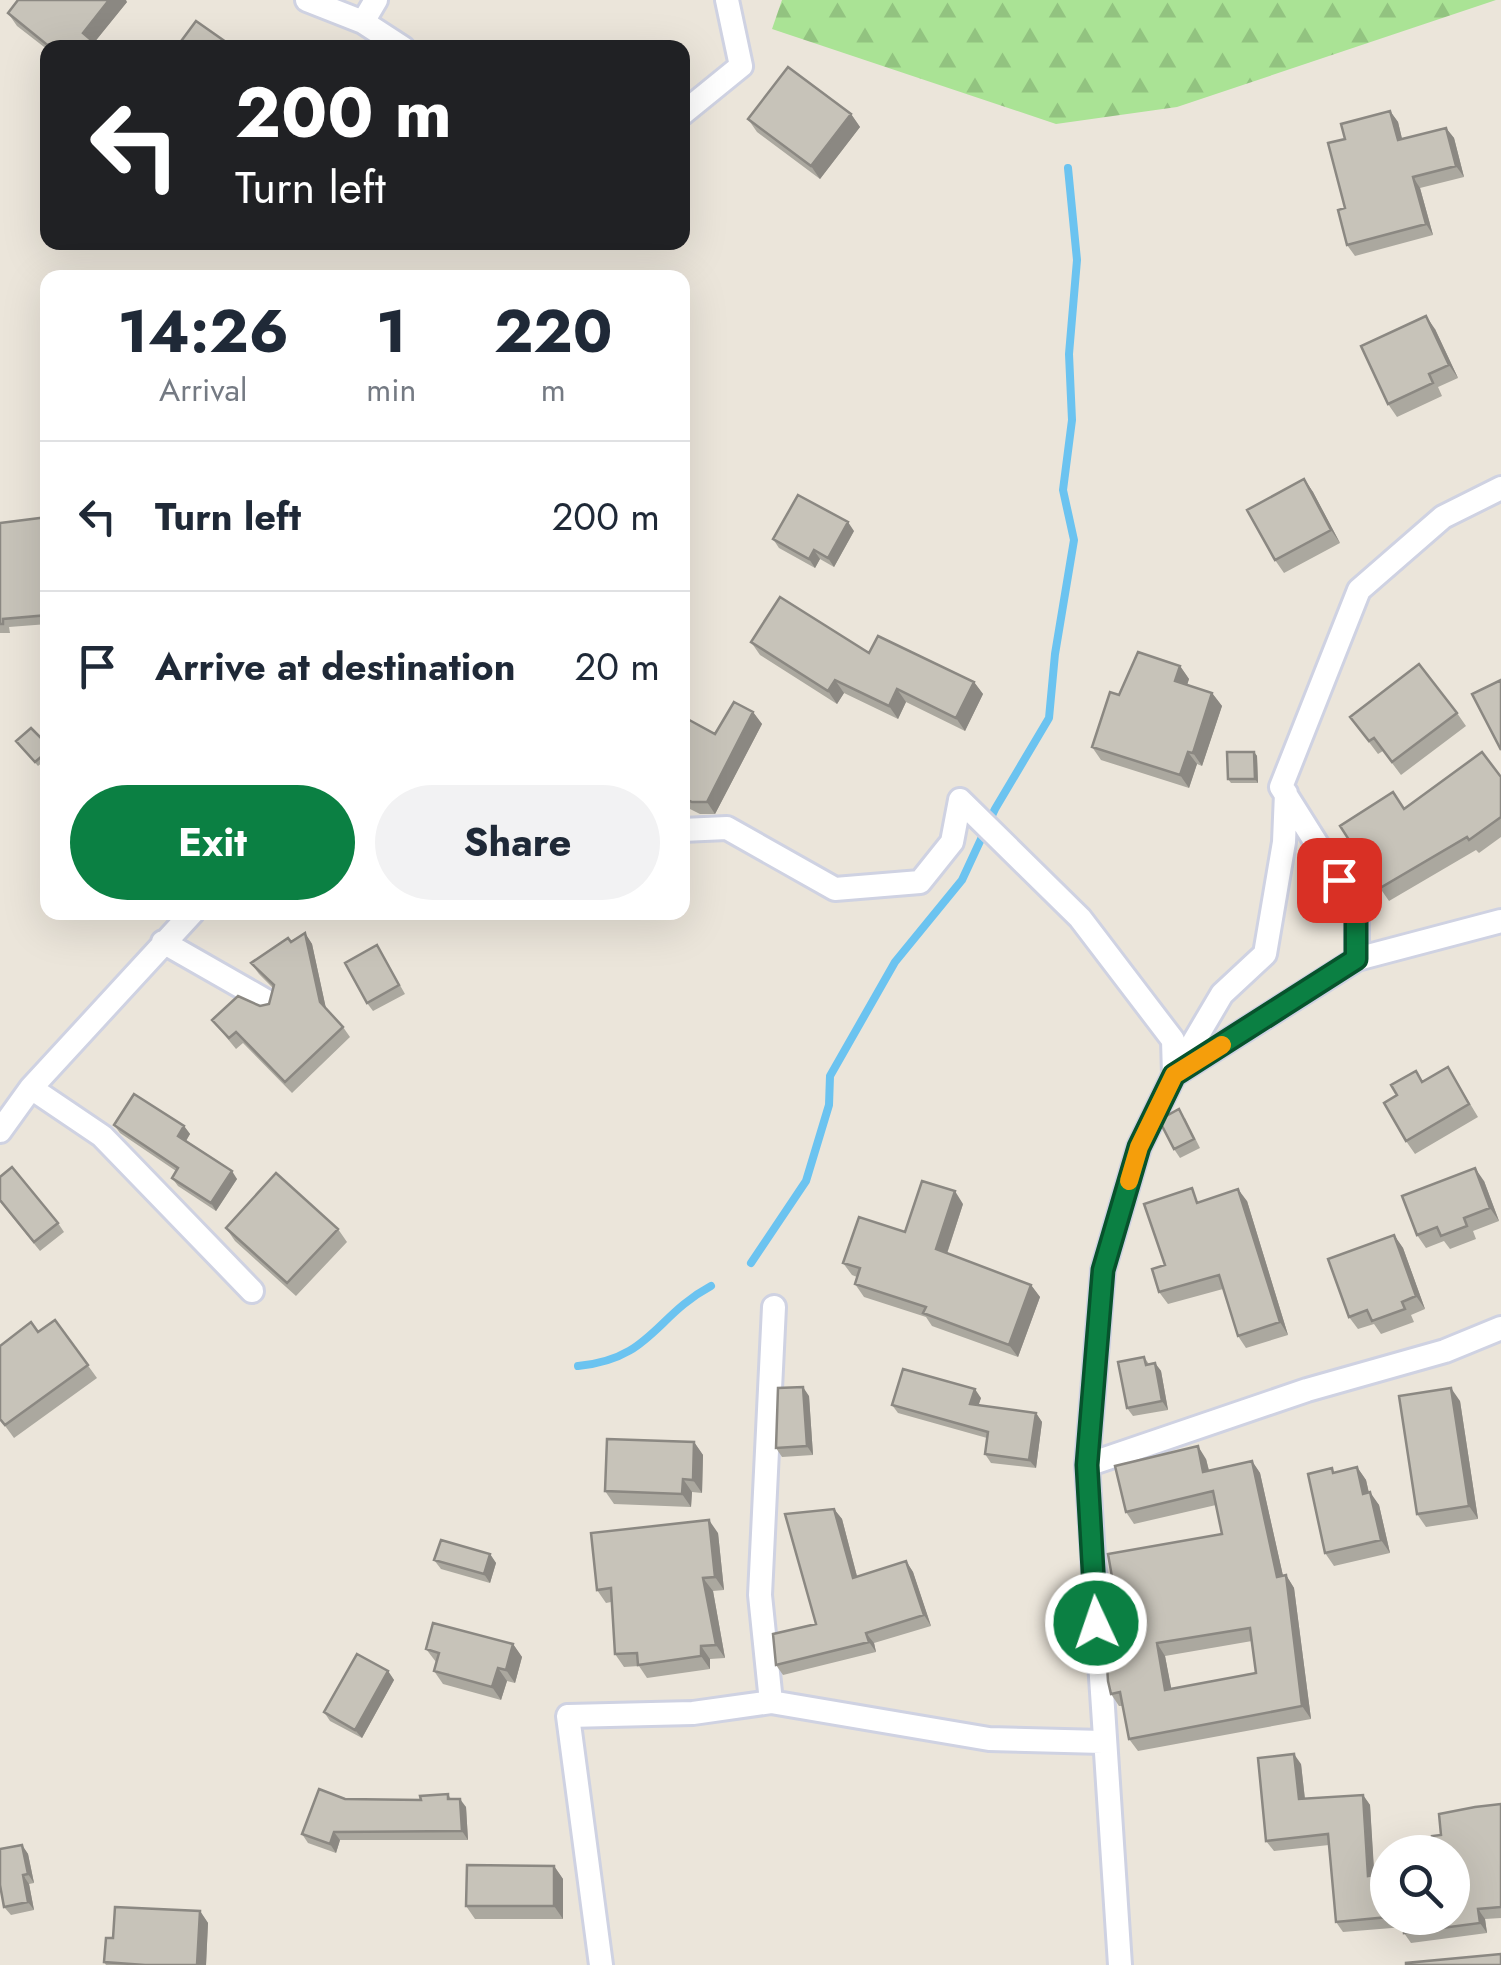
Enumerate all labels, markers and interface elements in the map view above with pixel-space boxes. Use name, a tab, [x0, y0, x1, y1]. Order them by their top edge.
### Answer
text: 200 m	[235, 62, 452, 163]
icon: left	[70, 80, 200, 210]
text: Turn left	[235, 155, 386, 220]
text: 14:26	[118, 288, 289, 375]
text: 1	[376, 288, 407, 375]
text: 220	[494, 288, 612, 375]
text: Arrival	[159, 367, 247, 413]
text: min	[366, 367, 416, 413]
text: m	[541, 367, 566, 413]
icon: left	[70, 489, 125, 544]
text: Turn left	[155, 489, 301, 544]
text: 200 m	[552, 489, 660, 544]
icon: arrive	[70, 639, 125, 694]
text: Arrive at destination	[155, 639, 516, 694]
text: 20 m	[575, 639, 660, 694]
button: Exit	[70, 785, 355, 900]
button: Share	[375, 785, 660, 900]
pin	[1297, 838, 1382, 923]
icon: arrive	[1312, 853, 1367, 908]
position arrow	[1044, 1571, 1148, 1675]
map controls	[1370, 1835, 1470, 1935]
button: search	[1370, 1835, 1470, 1935]

